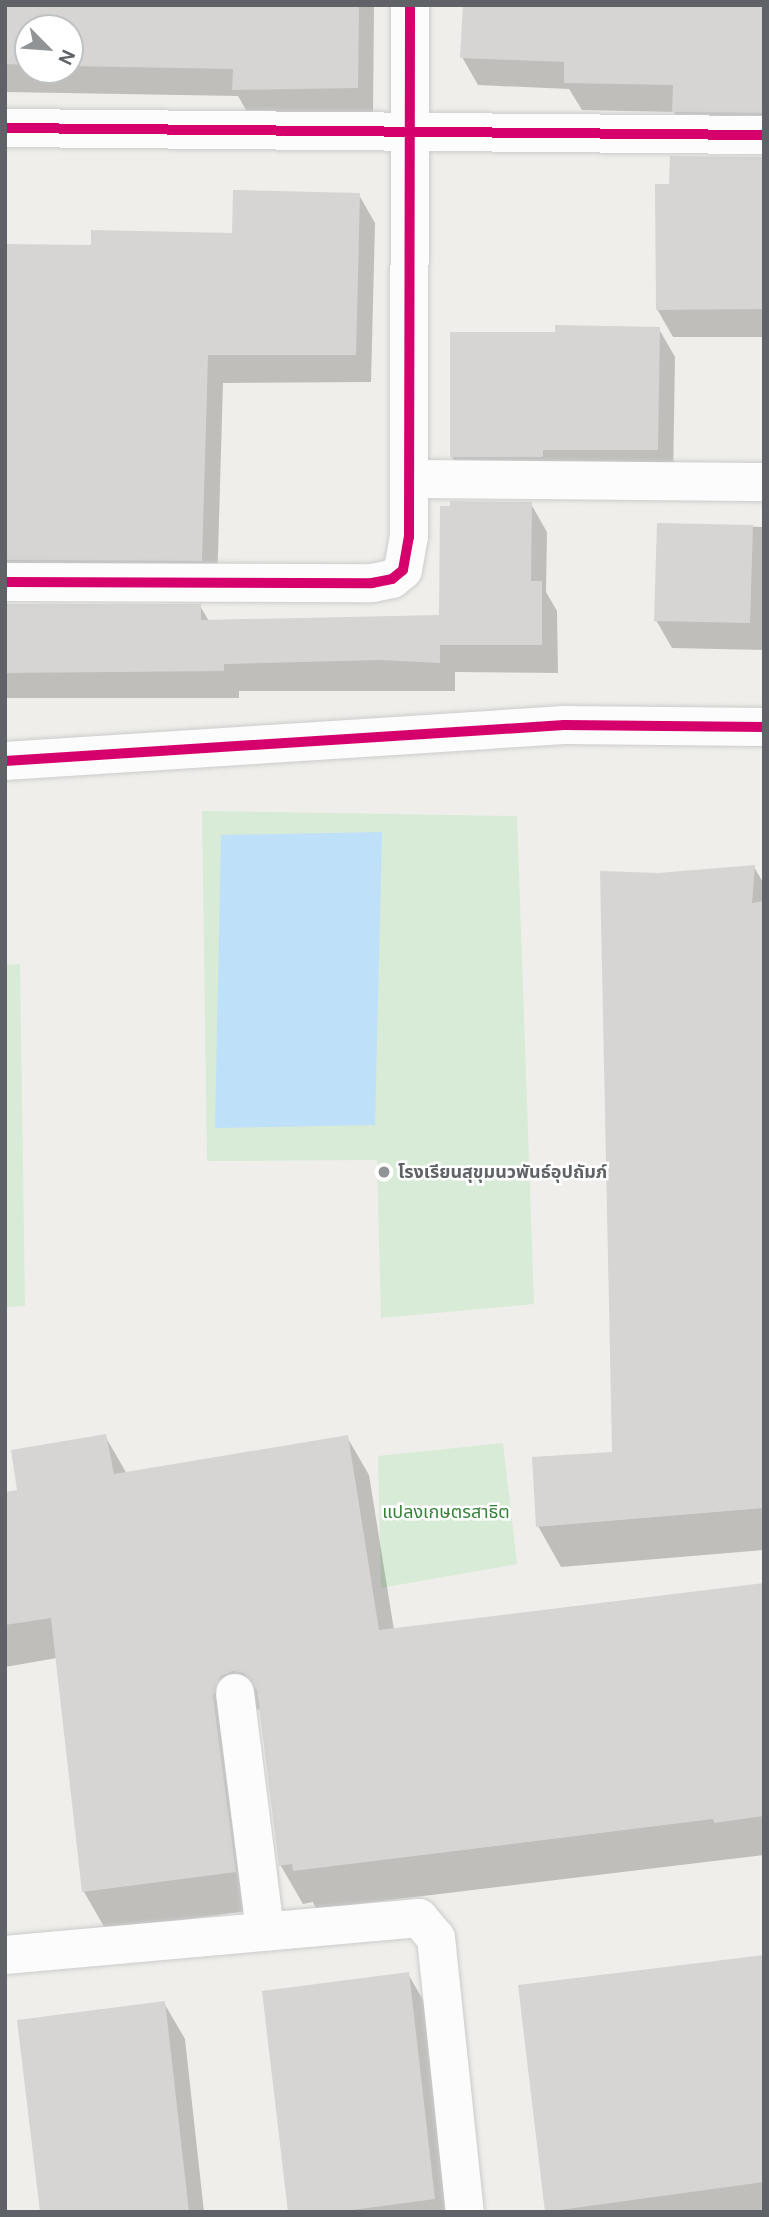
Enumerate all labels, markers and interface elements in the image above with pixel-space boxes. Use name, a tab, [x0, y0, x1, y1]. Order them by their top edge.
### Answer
north arrow	[14, 14, 84, 84]
text: N	[52, 46, 81, 69]
place label: โรงเรียนสุขุมนวพันธ์อุปถัมภ์	[398, 1161, 607, 1183]
marker: โรงเรียนสุขุมนวพันธ์อุปถัมภ์	[376, 1164, 392, 1180]
park label: แปลงเกษตรสาธิต	[382, 1501, 510, 1523]

